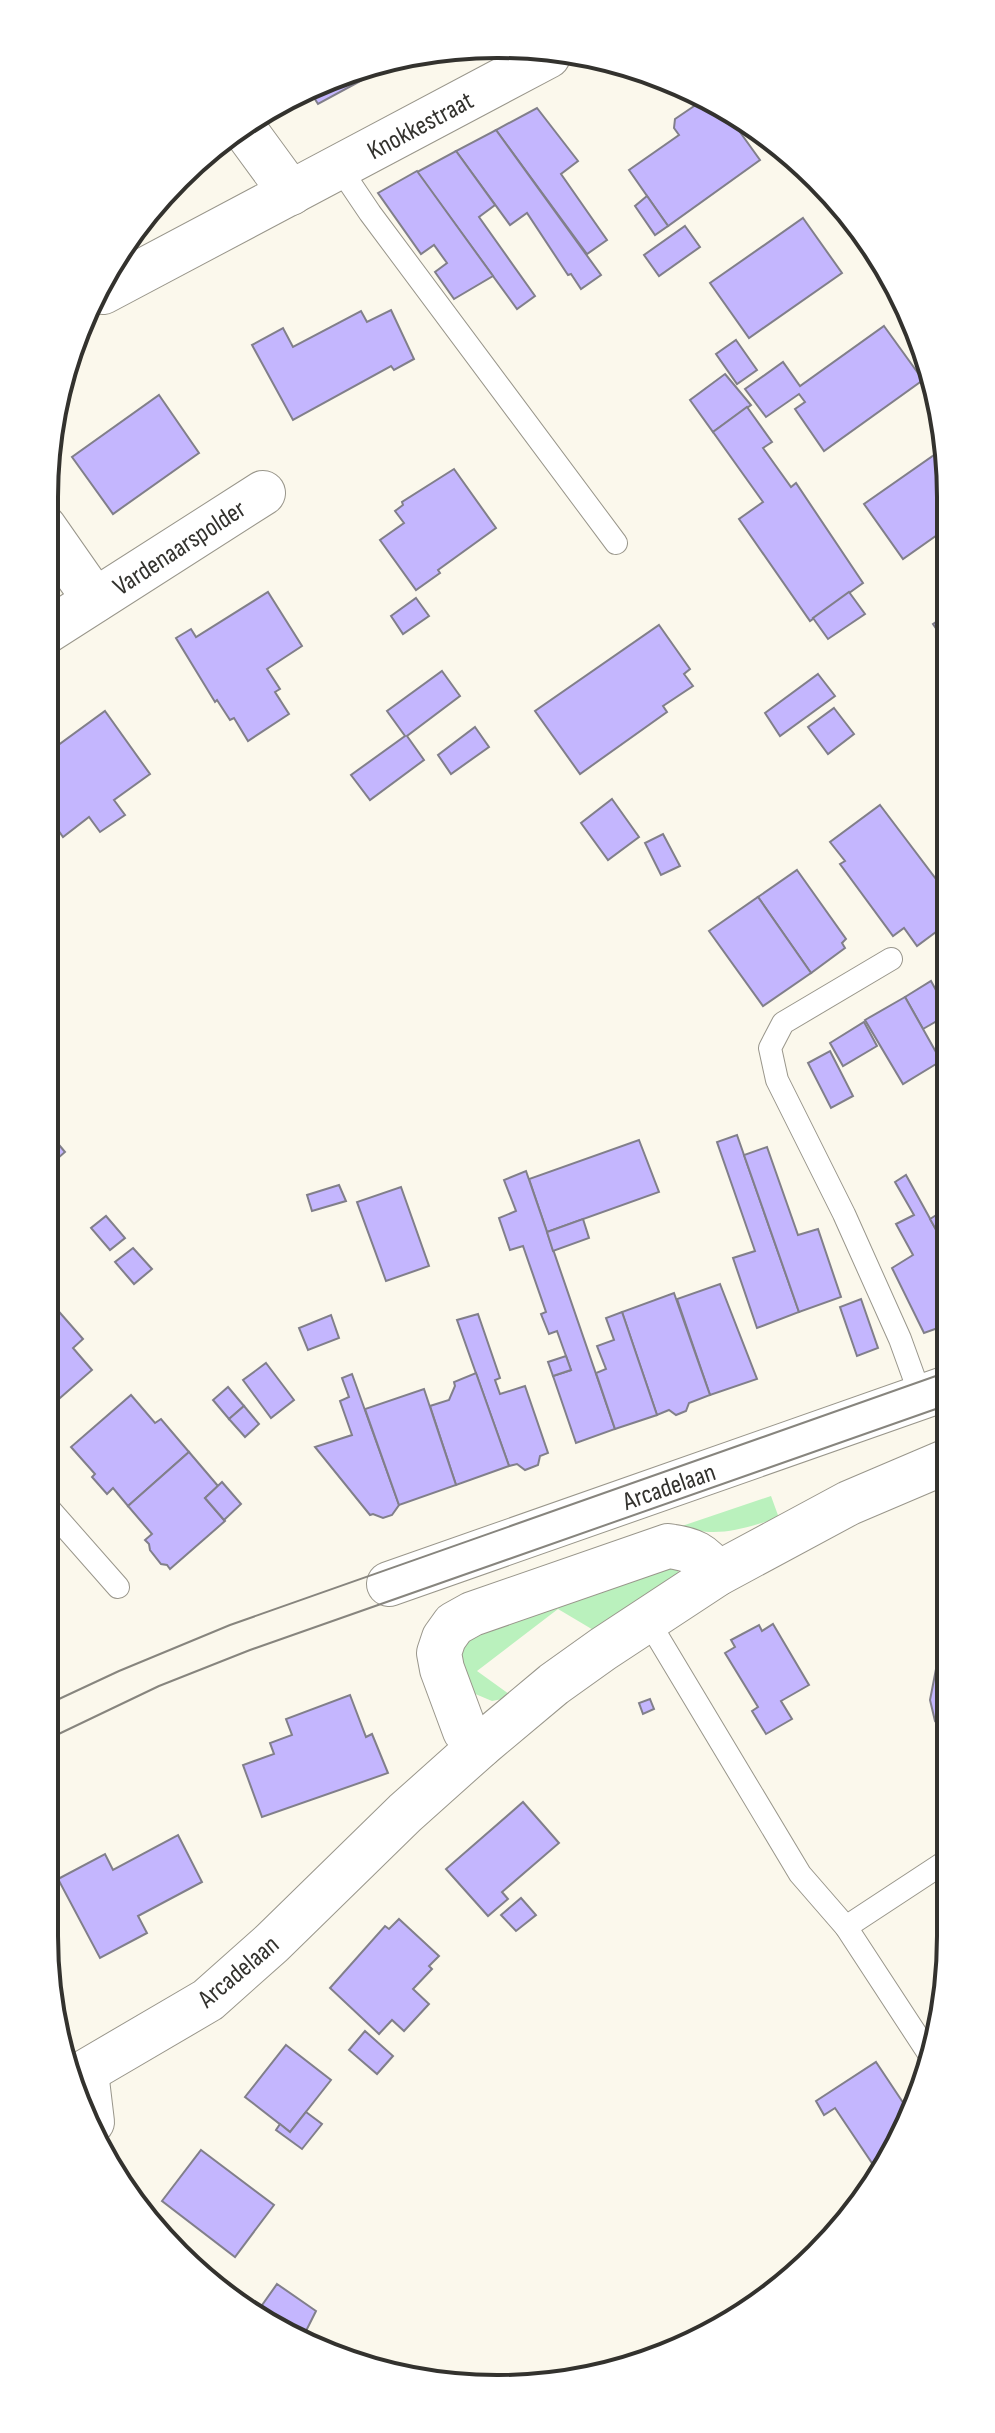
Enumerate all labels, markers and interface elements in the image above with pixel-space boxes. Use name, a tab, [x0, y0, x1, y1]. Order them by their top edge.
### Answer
street label: Knokkestraat	[362, 85, 479, 167]
street label: Vardenaarspolder	[108, 494, 252, 603]
street label: Arcadelaan	[618, 1457, 720, 1518]
street label: Arcadelaan	[191, 1929, 286, 2016]

